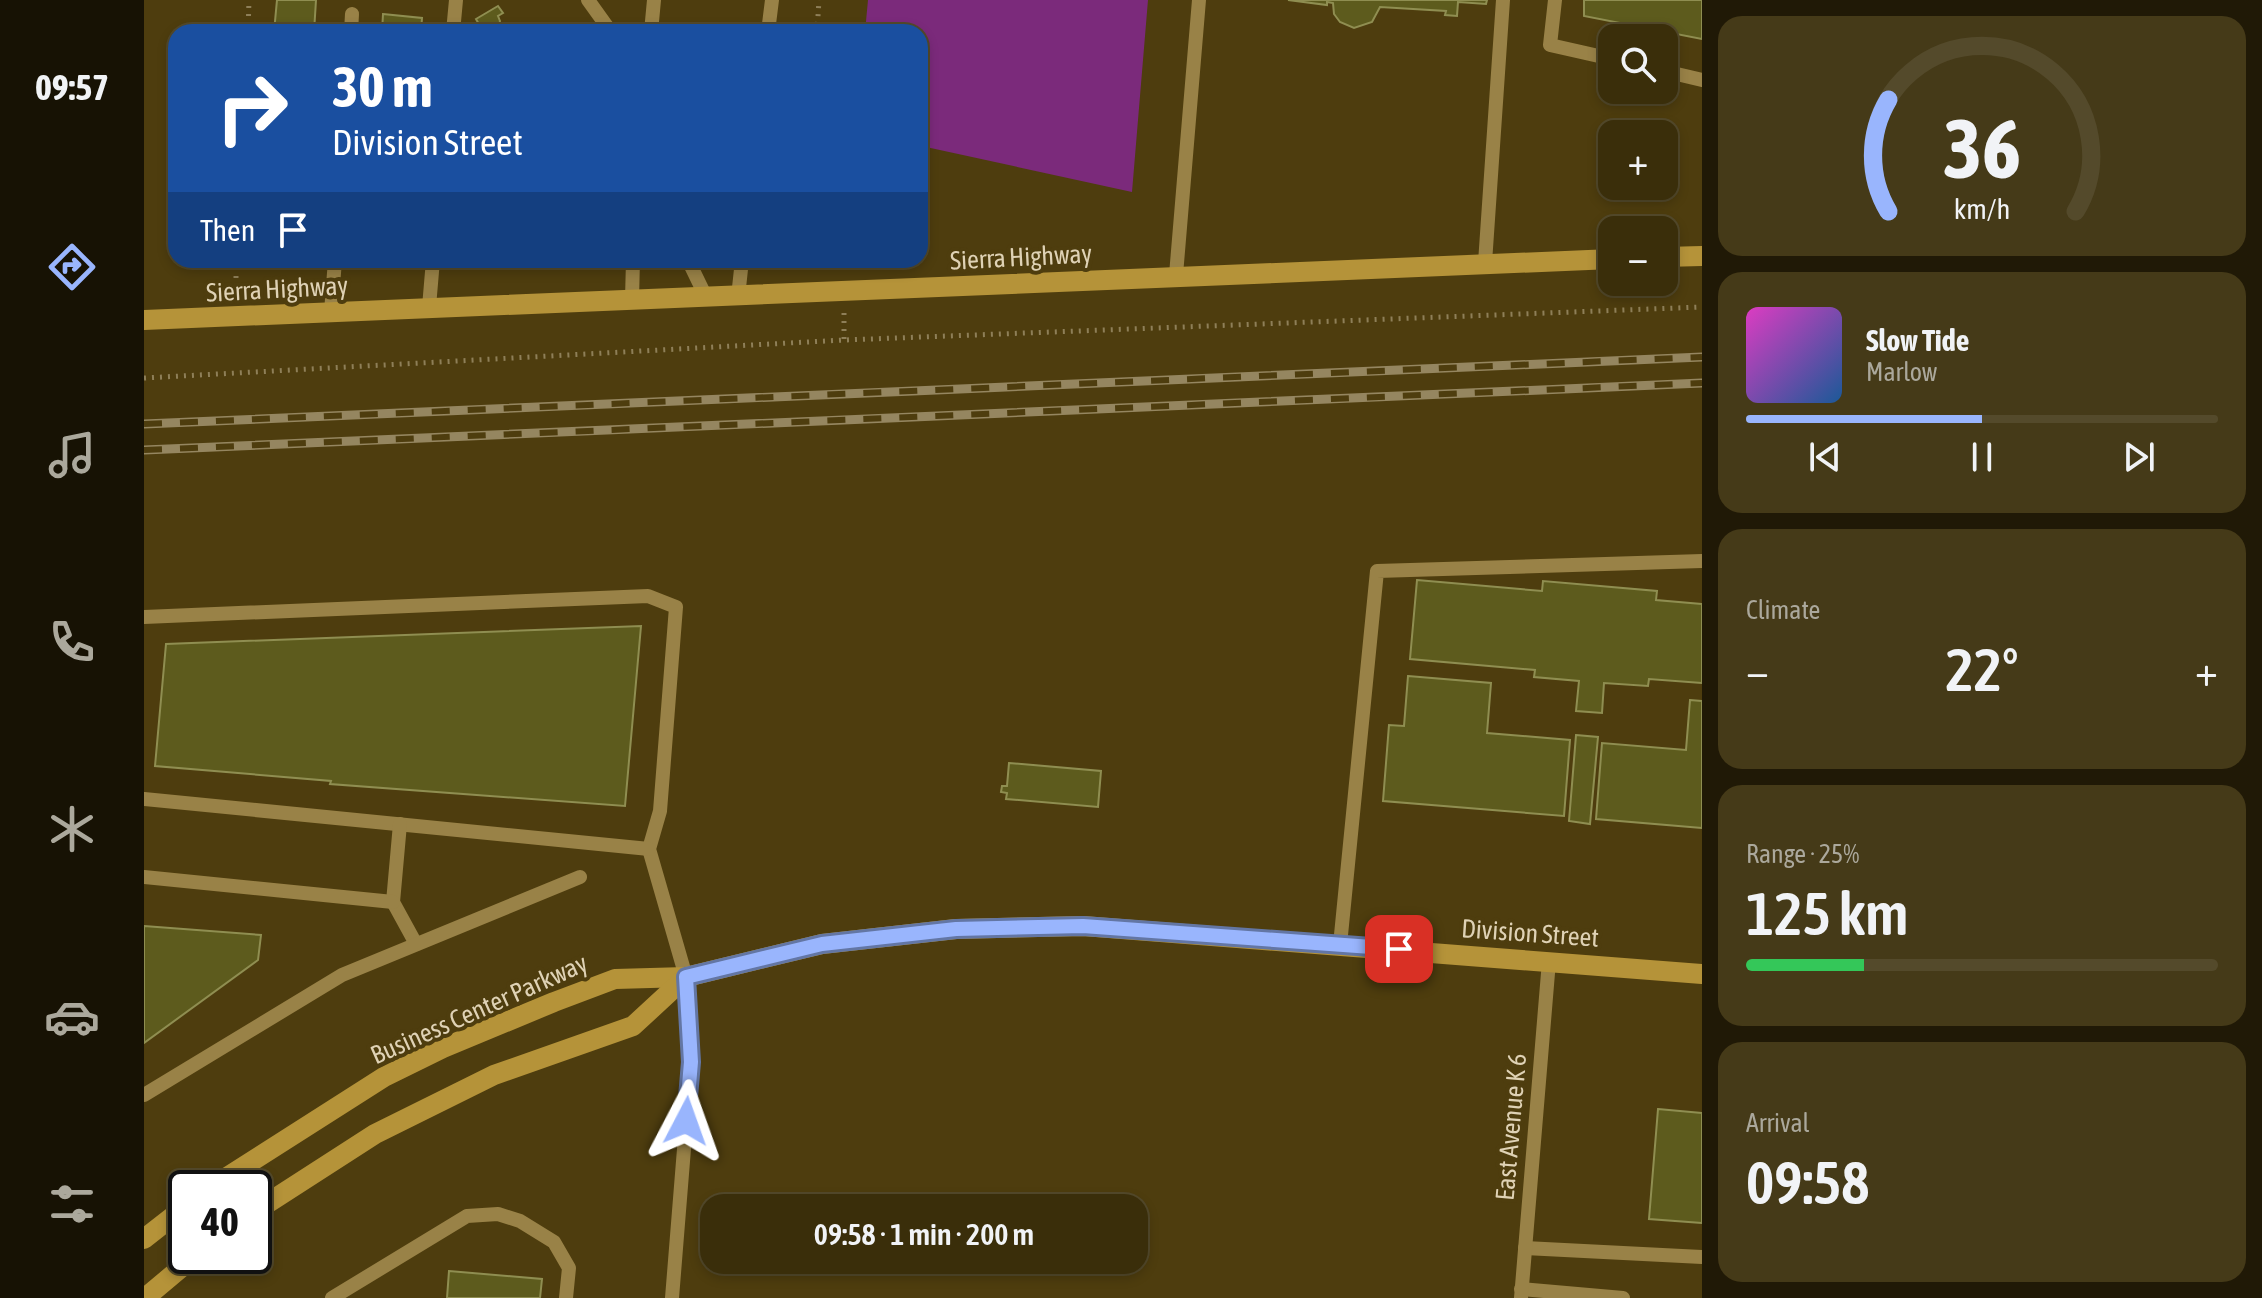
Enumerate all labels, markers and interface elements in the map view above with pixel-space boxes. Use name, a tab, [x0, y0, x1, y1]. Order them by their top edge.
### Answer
map controls	[1598, 24, 1678, 296]
button: search	[1598, 24, 1678, 104]
text: 30 m	[332, 55, 433, 119]
icon: right	[200, 56, 304, 160]
text: 09:57	[35, 66, 109, 108]
text: 36	[1943, 100, 2021, 196]
button: +	[1598, 120, 1678, 200]
text: Division Street	[332, 121, 523, 163]
text: km/h	[1954, 192, 2010, 225]
icon: arrive	[271, 208, 315, 252]
text: Then	[200, 213, 255, 247]
button: −	[1598, 216, 1678, 296]
street label: Sierra Highway	[949, 238, 1093, 276]
icon: directions	[44, 239, 100, 295]
street label: Sierra Highway	[205, 270, 349, 308]
text: Slow Tide	[1866, 323, 1969, 357]
text: Marlow	[1866, 357, 1937, 387]
icon: music	[44, 427, 100, 483]
icon: previous	[1803, 435, 1847, 479]
icon: pause	[1960, 435, 2004, 479]
icon: next	[2117, 435, 2161, 479]
text: Climate	[1746, 595, 1820, 625]
icon: phone	[44, 614, 100, 670]
text: 22°	[1946, 635, 2018, 704]
text: −	[1746, 645, 1769, 695]
text: +	[2195, 645, 2218, 695]
icon: climate	[44, 801, 100, 857]
text: Range · 25%	[1746, 839, 1859, 869]
text: 125 km	[1746, 879, 1908, 948]
street label: Division Street	[1460, 913, 1600, 953]
pin	[1365, 915, 1433, 983]
icon: arrive	[1377, 927, 1421, 971]
street label: Business Center Parkway	[366, 948, 592, 1070]
icon: car	[44, 989, 100, 1045]
street label: East Avenue K 6	[1490, 1052, 1532, 1202]
position arrow	[644, 1079, 728, 1163]
text: Arrival	[1746, 1108, 1810, 1138]
text: 09:58	[1746, 1148, 1869, 1217]
speed limit sign: 40	[168, 1170, 272, 1274]
icon: filters	[44, 1176, 100, 1232]
text: 09:58 · 1 min · 200 m	[814, 1217, 1034, 1251]

